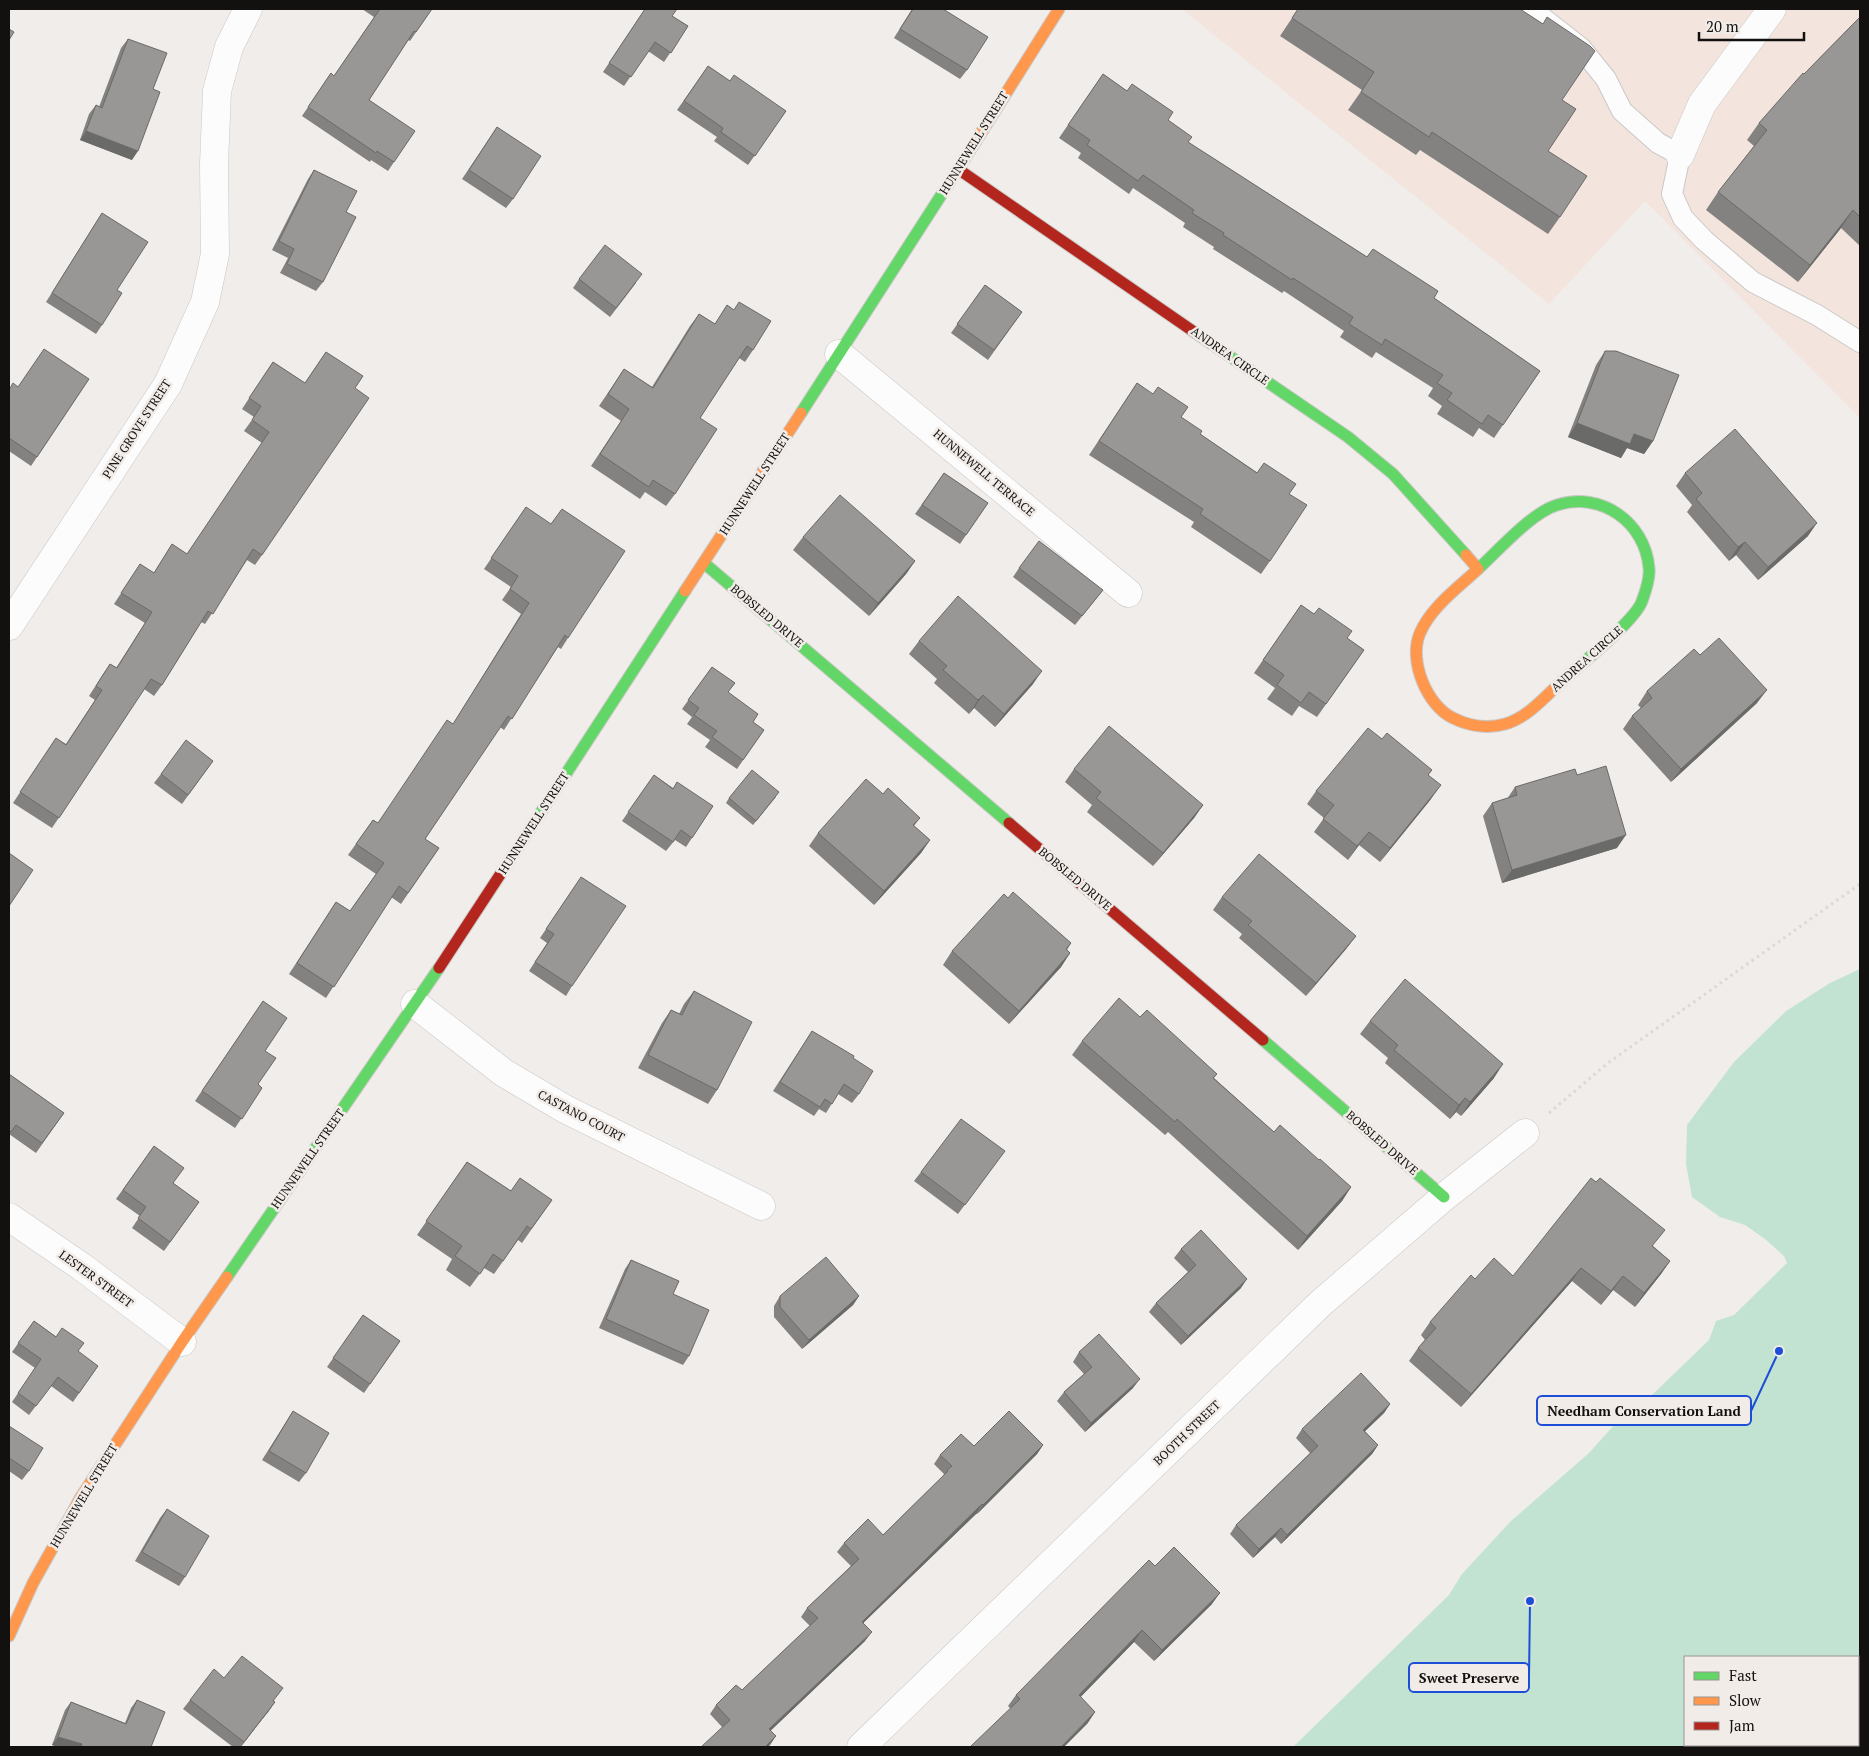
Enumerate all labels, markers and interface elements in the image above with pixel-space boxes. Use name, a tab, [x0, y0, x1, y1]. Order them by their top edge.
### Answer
scale bar	[1699, 10, 1804, 42]
text: 20 m	[1706, 16, 1739, 36]
street label: HUNNEWELL STREET	[936, 88, 1012, 197]
street label: ANDREA CIRCLE	[1189, 323, 1272, 388]
street label: PINE GROVE STREET	[99, 376, 174, 481]
street label: HUNNEWELL TERRACE	[931, 426, 1038, 519]
street label: HUNNEWELL STREET	[716, 429, 793, 538]
street label: BOBSLED DRIVE	[728, 581, 807, 650]
street label: ANDREA CIRCLE	[1548, 622, 1626, 695]
street label: HUNNEWELL STREET	[495, 768, 572, 877]
street label: BOBSLED DRIVE	[1036, 844, 1115, 913]
street label: CASTANO COURT	[535, 1086, 628, 1145]
street label: HUNNEWELL STREET	[267, 1105, 348, 1212]
street label: BOBSLED DRIVE	[1343, 1107, 1421, 1178]
street label: LESTER STREET	[56, 1247, 137, 1311]
callout: Needham Conservation Land	[1537, 1396, 1751, 1425]
street label: BOOTH STREET	[1150, 1397, 1224, 1468]
text: Needham Conservation Land	[1547, 1401, 1741, 1420]
street label: HUNNEWELL STREET	[47, 1441, 121, 1550]
legend	[1684, 1656, 1859, 1746]
callout: Sweet Preserve	[1409, 1663, 1529, 1692]
text: Fast	[1729, 1665, 1757, 1685]
text: Sweet Preserve	[1419, 1668, 1520, 1687]
text: Slow	[1729, 1690, 1762, 1710]
text: Jam	[1729, 1715, 1755, 1735]

